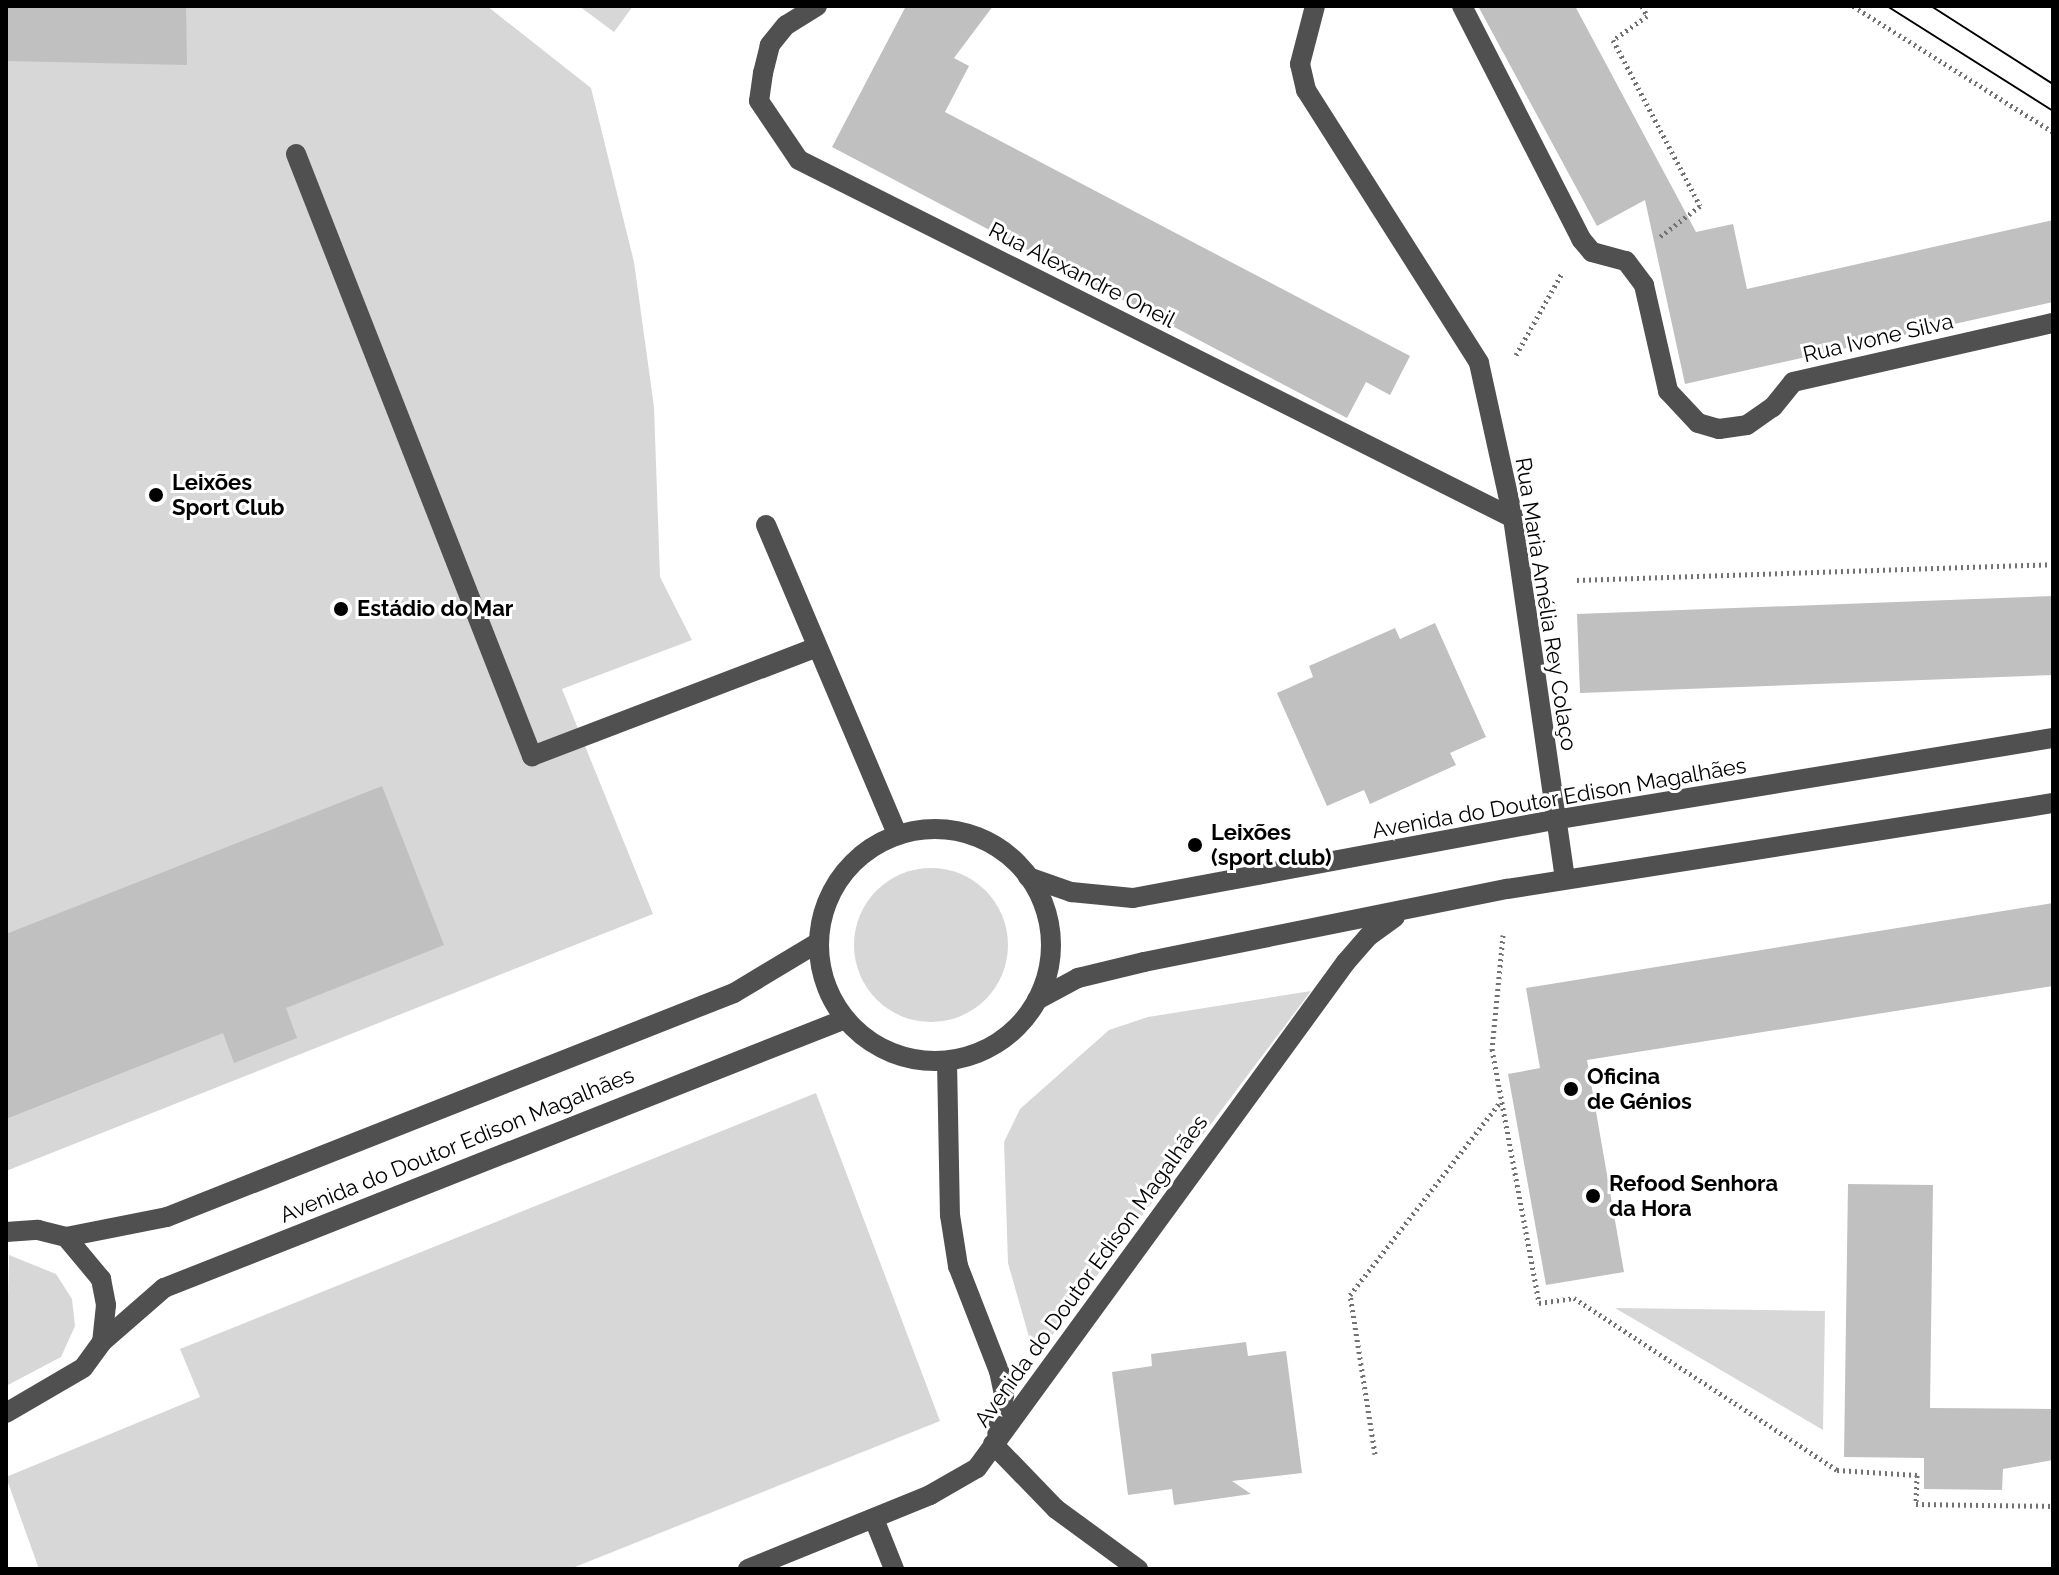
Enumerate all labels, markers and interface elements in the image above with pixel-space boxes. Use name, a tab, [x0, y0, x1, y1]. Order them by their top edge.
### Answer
street label: Rua Alexandre Oneil	[984, 216, 1180, 334]
street label: Rua Ivone Silva	[1800, 308, 1956, 368]
street label: Rua Maria Amélia Rey Colaço	[1510, 455, 1582, 753]
place label: Leixões Sport Club	[172, 469, 285, 520]
marker: Leixões Sport Club	[147, 486, 165, 504]
place label: Estádio do Mar	[357, 596, 513, 622]
marker: Estádio do Mar	[332, 600, 350, 618]
street label: Avenida do Doutor Edison Magalhães	[1370, 752, 1748, 844]
place label: Leixões (sport club)	[1211, 819, 1331, 870]
marker: Leixões (sport club)	[1186, 836, 1204, 854]
street label: Avenida do Doutor Edison Magalhães	[276, 1062, 638, 1228]
place label: Oficina de Génios	[1587, 1063, 1692, 1114]
marker: Oficina de Génios	[1562, 1080, 1580, 1098]
street label: Avenida do Doutor Edison Magalhães	[969, 1110, 1213, 1432]
place label: Refood Senhora da Hora	[1609, 1170, 1778, 1222]
marker: Refood Senhora da Hora	[1584, 1187, 1602, 1205]

